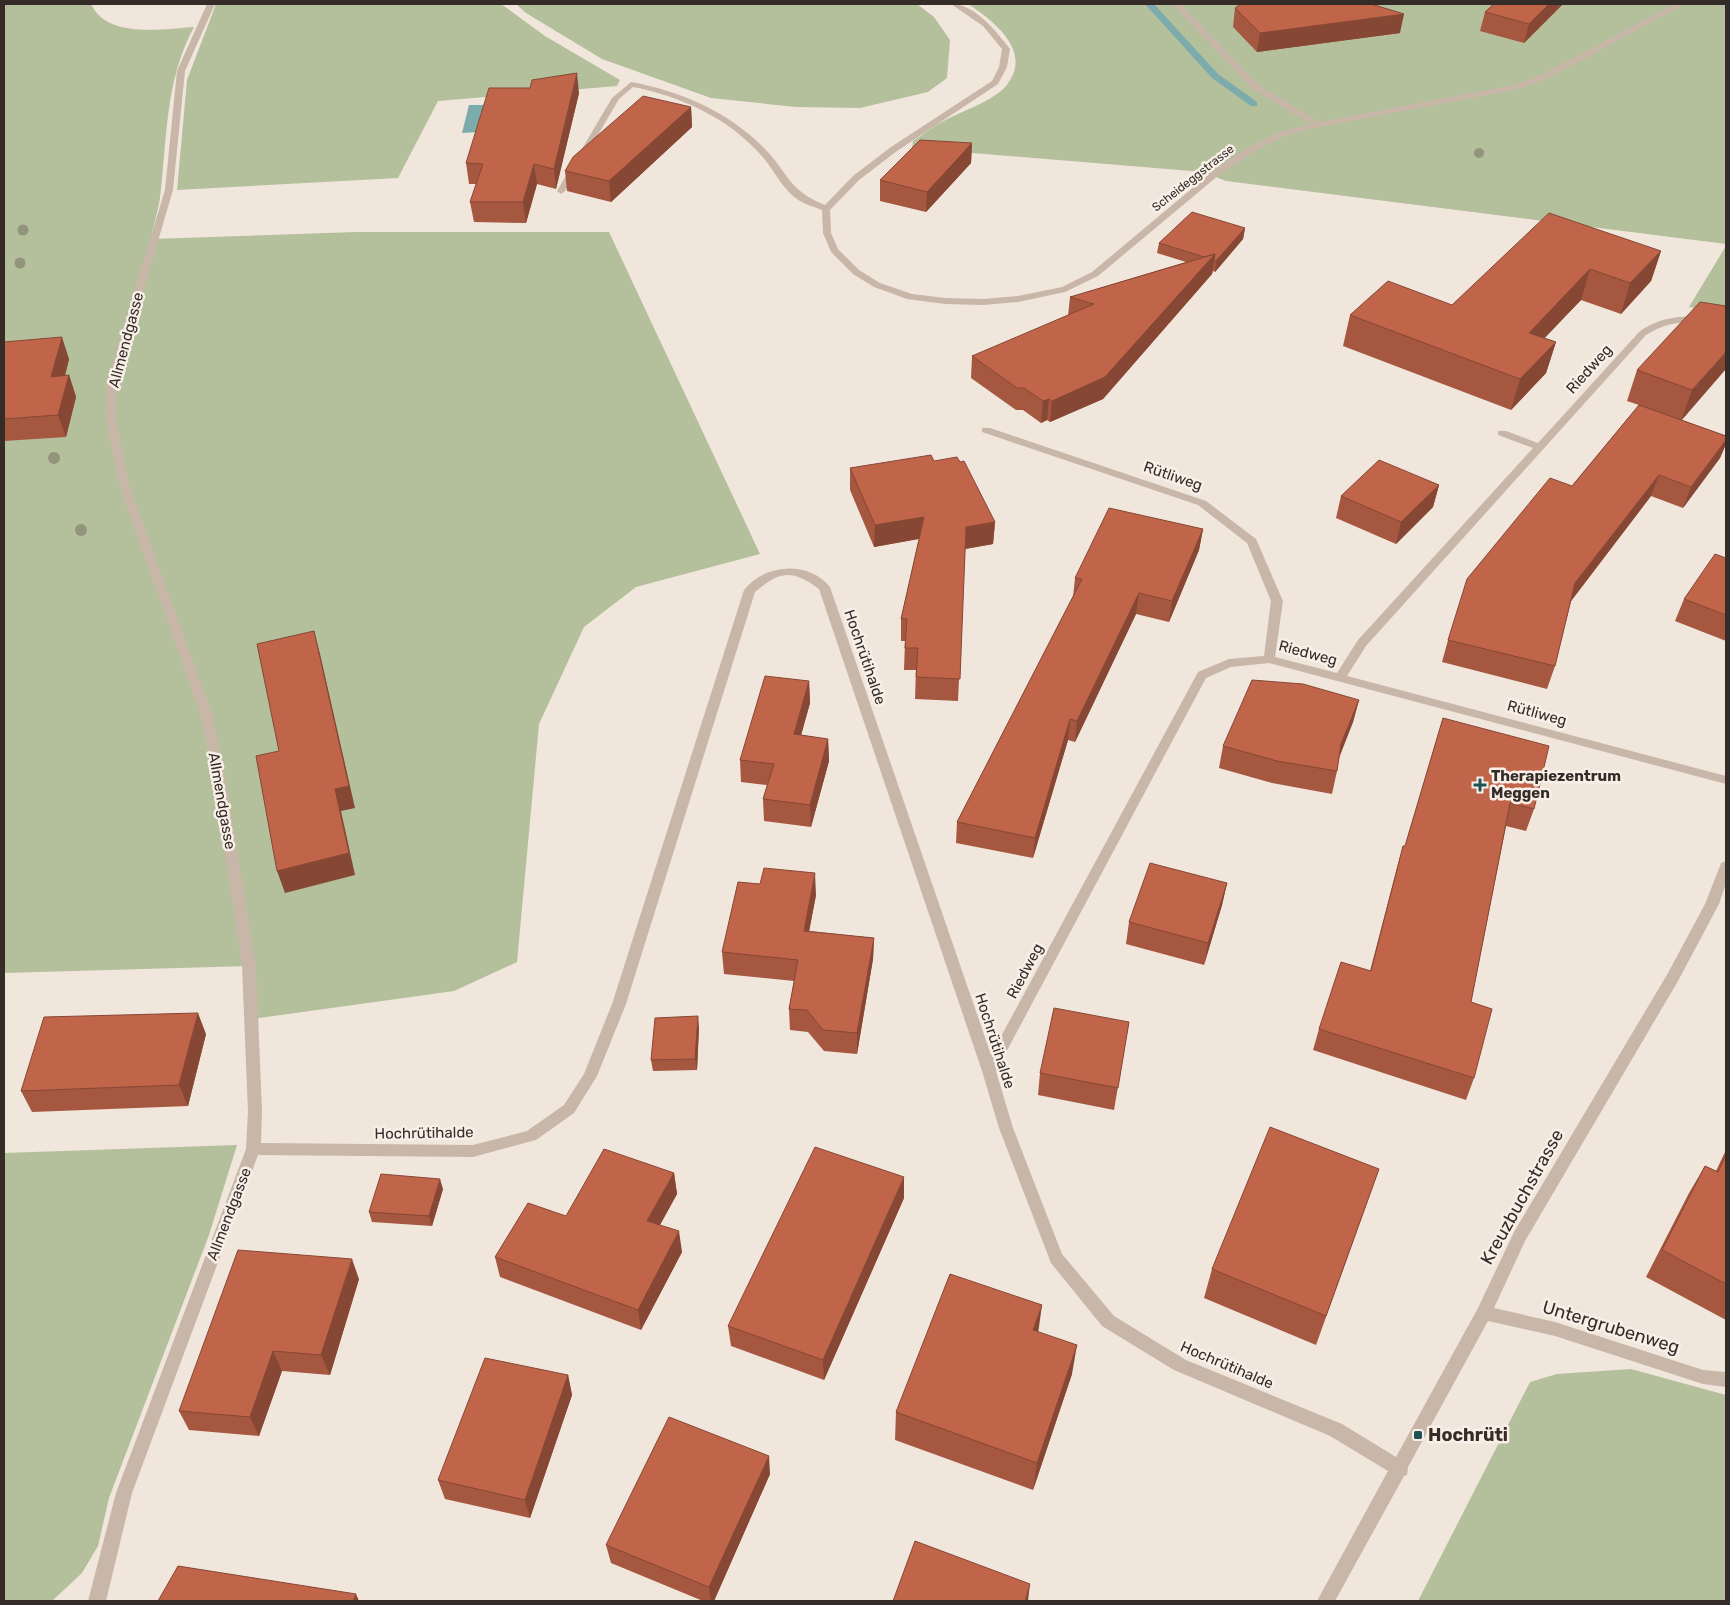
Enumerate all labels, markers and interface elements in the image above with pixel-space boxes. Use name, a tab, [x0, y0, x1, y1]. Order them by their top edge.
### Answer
street label: Scheideggstrasse	[1149, 142, 1237, 214]
street label: Allmendgasse	[105, 290, 147, 390]
street label: Riedweg	[1562, 341, 1616, 397]
street label: Rütliweg	[1141, 458, 1205, 494]
street label: Hochrütihalde	[840, 607, 890, 707]
street label: Riedweg	[1277, 637, 1339, 669]
street label: Rütliweg	[1505, 696, 1569, 730]
street label: Allmendgasse	[205, 751, 239, 851]
place label: Therapiezentrum Meggen	[1491, 767, 1621, 802]
marker: Therapiezentrum Meggen	[1473, 778, 1487, 792]
street label: Riedweg	[1003, 940, 1047, 1002]
street label: Hochrütihalde	[971, 991, 1019, 1091]
street label: Hochrütihalde	[374, 1123, 474, 1143]
street label: Kreuzbuchstrasse	[1476, 1126, 1568, 1268]
street label: Allmendgasse	[203, 1165, 255, 1263]
street label: Untergrubenweg	[1540, 1296, 1682, 1358]
street label: Hochrütihalde	[1178, 1337, 1276, 1393]
place label: Hochrüti	[1428, 1424, 1508, 1446]
marker: Hochrüti	[1412, 1429, 1424, 1441]

